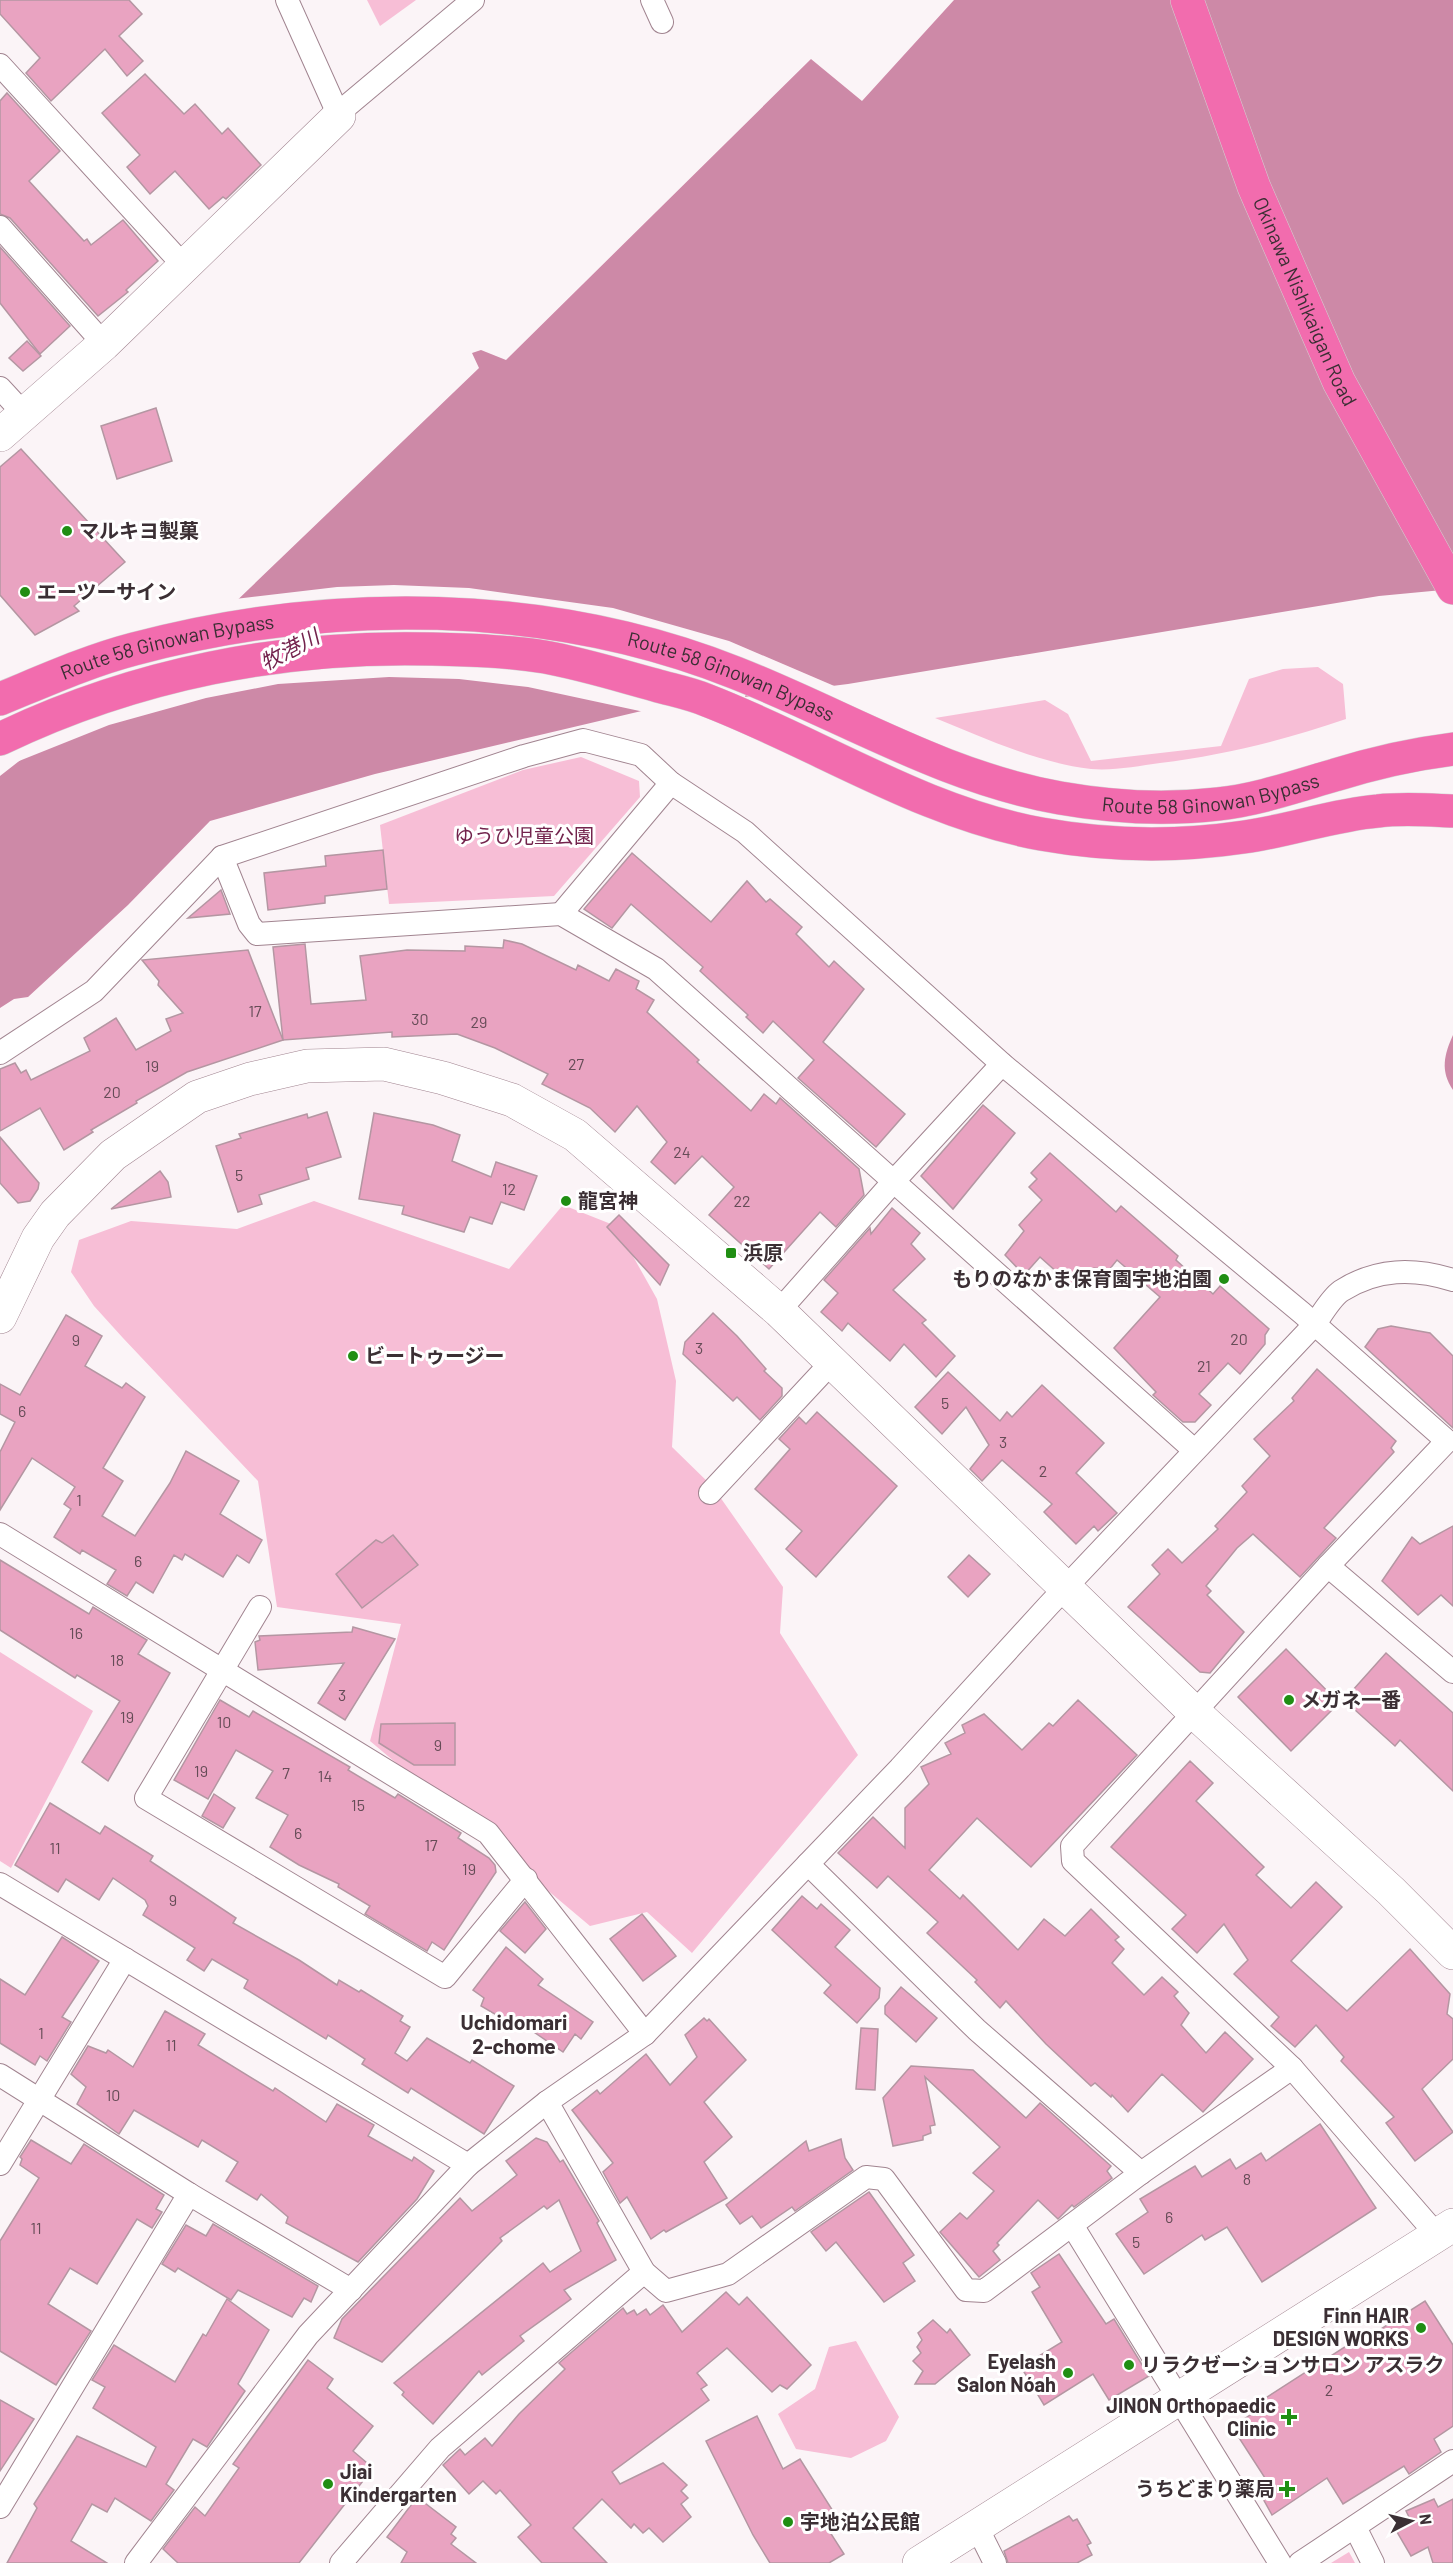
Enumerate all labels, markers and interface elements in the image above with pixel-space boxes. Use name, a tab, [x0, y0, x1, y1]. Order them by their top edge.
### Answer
street label: Okinawa Nishikaigan Road	[1249, 193, 1363, 410]
place label: マルキヨ製菓	[79, 518, 199, 542]
marker: マルキヨ製菓	[60, 524, 74, 538]
place label: エーツーサイン	[37, 579, 176, 603]
marker: エーツーサイン	[18, 585, 32, 599]
street label: Route 58 Ginowan Bypass	[56, 609, 275, 684]
water label: 牧港川	[256, 622, 325, 675]
street label: Route 58 Ginowan Bypass	[625, 626, 839, 726]
street label: Route 58 Ginowan Bypass	[1101, 767, 1322, 818]
park label: ゆうひ児童公園	[454, 823, 594, 847]
house number: 17	[248, 1001, 262, 1020]
house number: 30	[411, 1009, 429, 1028]
house number: 29	[471, 1012, 487, 1031]
house number: 27	[568, 1054, 584, 1073]
house number: 19	[145, 1056, 159, 1075]
house number: 20	[103, 1082, 121, 1101]
house number: 24	[673, 1142, 691, 1161]
house number: 5	[235, 1165, 243, 1184]
house number: 12	[502, 1179, 516, 1198]
place label: 龍宮神	[578, 1188, 638, 1212]
house number: 22	[733, 1191, 751, 1210]
marker: 龍宮神	[559, 1194, 573, 1208]
place label: 浜原	[743, 1240, 783, 1264]
marker: 浜原	[724, 1246, 738, 1260]
place label: もりのなかま保育園宇地泊園	[952, 1266, 1212, 1290]
marker: もりのなかま保育園宇地泊園	[1217, 1272, 1231, 1286]
house number: 20	[1230, 1329, 1248, 1348]
house number: 9	[72, 1330, 80, 1349]
house number: 3	[695, 1338, 703, 1357]
place label: ビートゥージー	[365, 1343, 505, 1367]
marker: ビートゥージー	[346, 1349, 360, 1363]
house number: 21	[1197, 1356, 1211, 1375]
house number: 5	[941, 1393, 949, 1412]
house number: 6	[18, 1401, 26, 1420]
house number: 3	[999, 1432, 1007, 1451]
house number: 2	[1039, 1461, 1047, 1480]
house number: 1	[76, 1490, 82, 1509]
house number: 6	[134, 1551, 142, 1570]
house number: 16	[69, 1623, 83, 1642]
house number: 18	[110, 1650, 124, 1669]
house number: 3	[338, 1685, 346, 1704]
place label: メガネ一番	[1301, 1687, 1401, 1711]
marker: メガネ一番	[1282, 1693, 1296, 1707]
house number: 19	[120, 1707, 134, 1726]
house number: 10	[217, 1712, 231, 1731]
house number: 9	[434, 1735, 442, 1754]
house number: 19	[194, 1761, 208, 1780]
house number: 7	[282, 1763, 290, 1782]
house number: 14	[318, 1766, 332, 1785]
house number: 15	[351, 1795, 365, 1814]
house number: 6	[294, 1823, 302, 1842]
house number: 17	[424, 1835, 438, 1854]
house number: 11	[49, 1838, 61, 1857]
house number: 19	[462, 1859, 476, 1878]
house number: 9	[169, 1890, 177, 1909]
district label: Uchidomari 2-chome	[461, 2009, 567, 2058]
house number: 1	[38, 2023, 44, 2042]
house number: 11	[165, 2035, 177, 2054]
house number: 10	[106, 2085, 120, 2104]
house number: 8	[1243, 2169, 1251, 2188]
house number: 6	[1165, 2207, 1173, 2226]
house number: 11	[30, 2218, 42, 2237]
house number: 5	[1132, 2232, 1140, 2251]
place label: Finn HAIR DESIGN WORKS	[1273, 2303, 1409, 2350]
marker: Finn HAIR DESIGN WORKS	[1414, 2321, 1428, 2335]
place label: Eyelash Salon Nóah	[957, 2349, 1056, 2396]
place label: リラクゼーションサロン アスラク	[1141, 2352, 1445, 2376]
marker: リラクゼーションサロン アスラク	[1122, 2358, 1136, 2372]
marker: Eyelash Salon Nóah	[1061, 2366, 1075, 2380]
house number: 2	[1325, 2380, 1333, 2399]
place label: JINON Orthopaedic Clinic	[1106, 2393, 1276, 2440]
marker: JINON Orthopaedic Clinic	[1280, 2408, 1298, 2426]
place label: Jiai Kindergarten	[340, 2459, 457, 2506]
place label: うちどまり薬局	[1135, 2476, 1275, 2500]
marker: Jiai Kindergarten	[321, 2477, 335, 2491]
marker: うちどまり薬局	[1280, 2482, 1294, 2496]
north arrow	[1381, 2491, 1441, 2551]
place label: 宇地泊公民館	[800, 2509, 920, 2533]
text: N	[1416, 2513, 1436, 2526]
marker: 宇地泊公民館	[781, 2515, 795, 2529]

